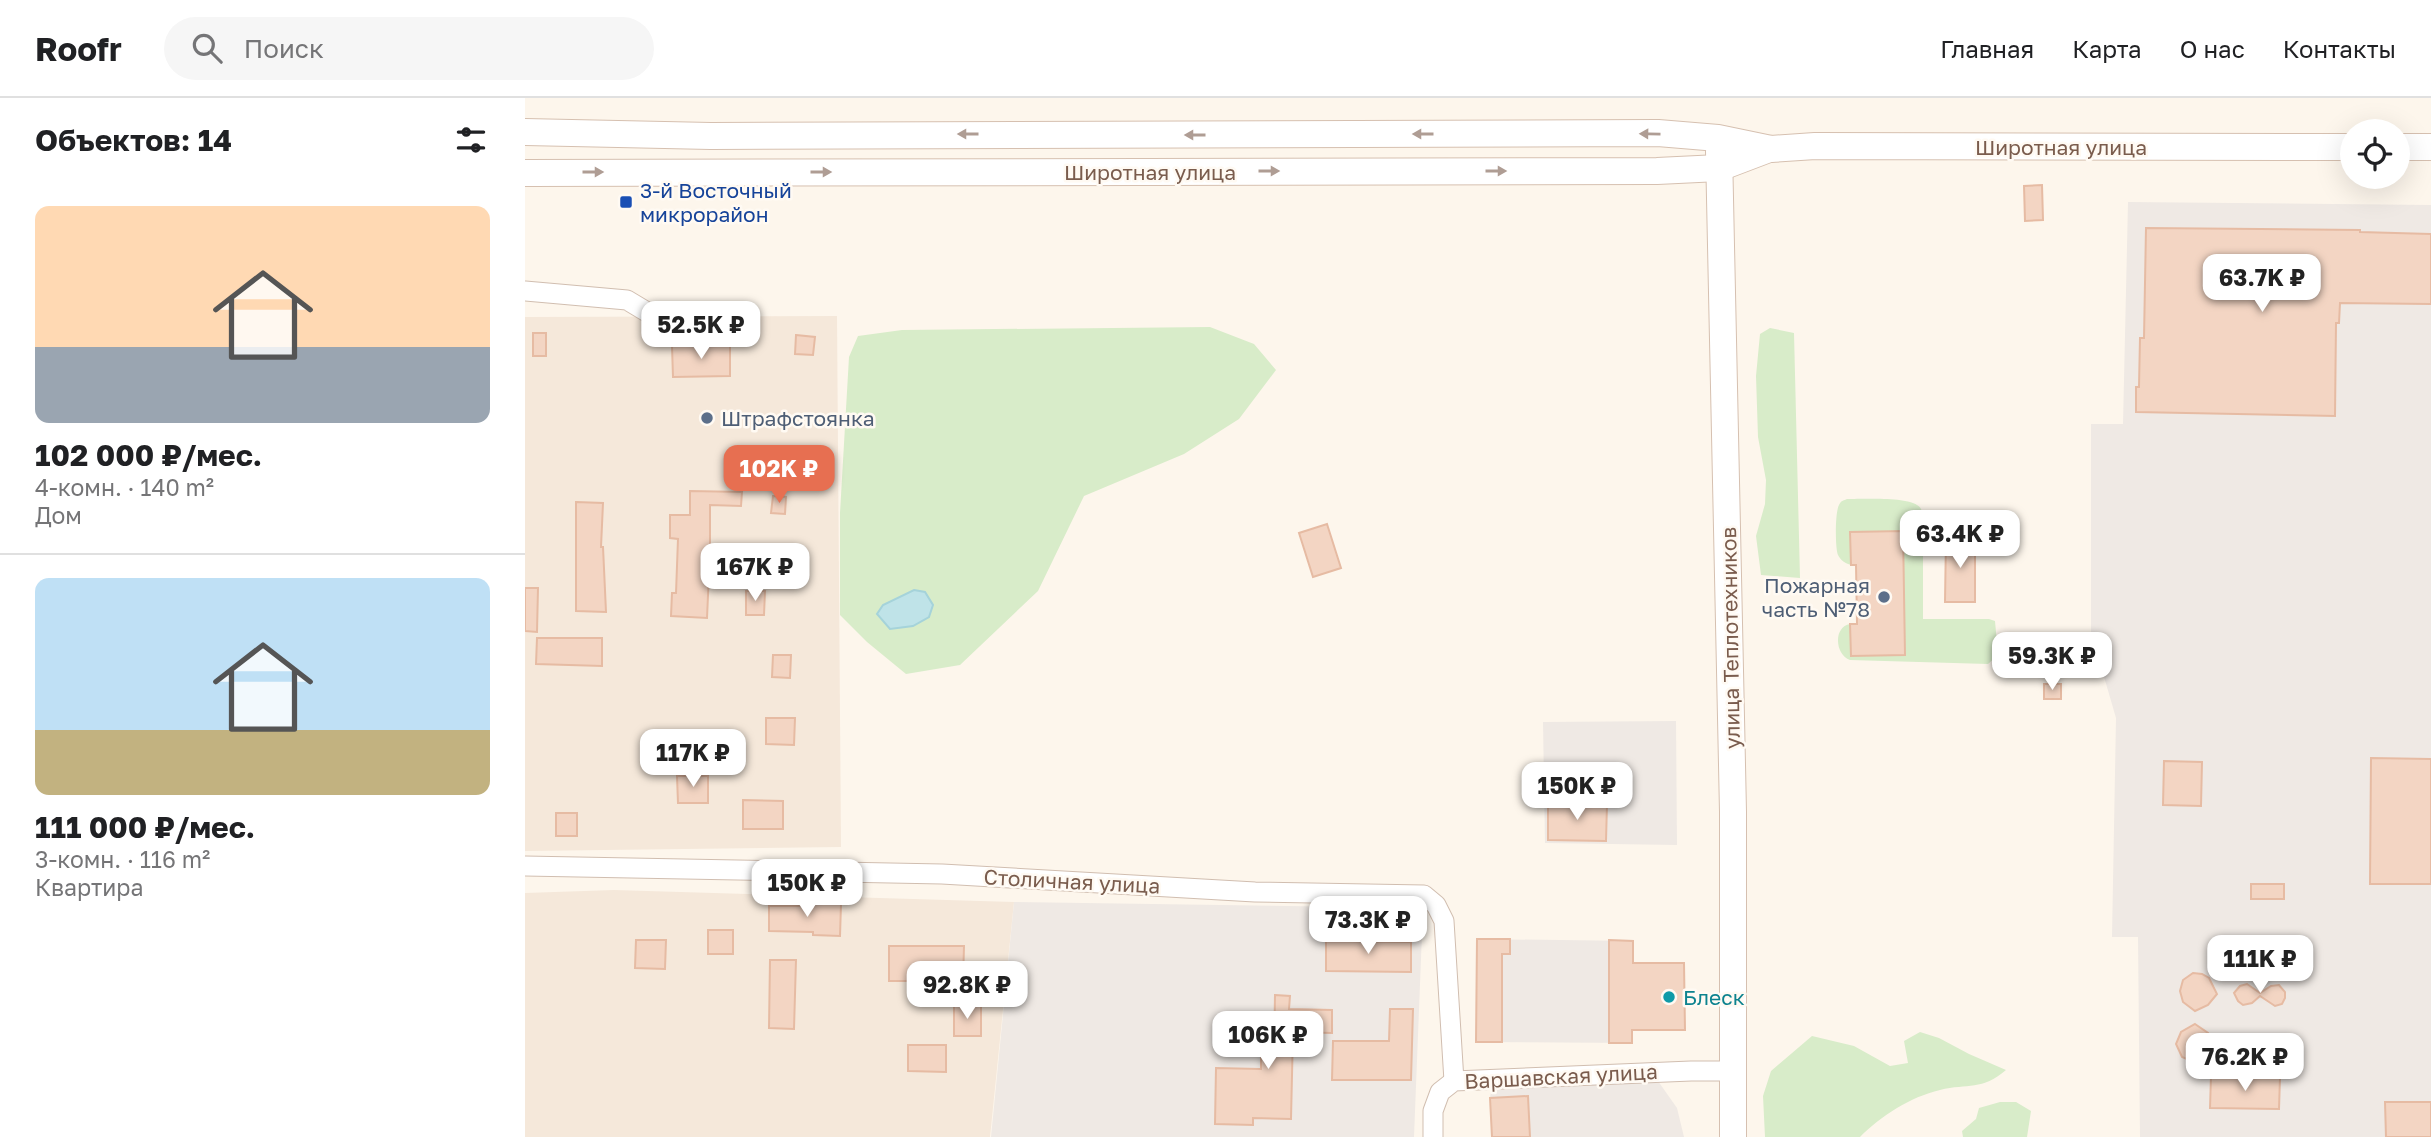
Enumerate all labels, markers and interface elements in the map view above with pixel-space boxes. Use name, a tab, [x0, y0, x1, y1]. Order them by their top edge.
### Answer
search box	[164, 17, 654, 80]
text: Roofr	[35, 29, 122, 68]
icon: search	[188, 29, 226, 67]
text: Поиск	[244, 33, 324, 64]
text: Главная	[1940, 34, 2034, 63]
text: Карта	[2072, 34, 2142, 63]
text: О нас	[2180, 34, 2245, 63]
text: Контакты	[2283, 34, 2396, 63]
map controls	[2340, 119, 2410, 189]
button: locate	[2340, 119, 2410, 189]
icon: filters	[452, 121, 490, 159]
text: Объектов: 14	[35, 122, 232, 158]
one-way arrow	[1412, 128, 1434, 140]
one-way arrow	[1639, 128, 1661, 139]
one-way arrow	[957, 129, 979, 140]
one-way arrow	[1184, 129, 1206, 141]
street label: Широтная улица	[1975, 134, 2147, 160]
street label: Широтная улица	[1064, 159, 1236, 185]
one-way arrow	[1258, 165, 1280, 177]
one-way arrow	[1485, 165, 1507, 177]
one-way arrow	[582, 166, 604, 178]
one-way arrow	[810, 166, 832, 178]
place label: 3-й Восточный микрорайон	[640, 177, 792, 227]
marker: 3-й Восточный микрорайон	[618, 194, 634, 210]
icon: home	[200, 252, 326, 378]
pin: 63.7K ₽	[2197, 254, 2327, 314]
text: 63.7K ₽	[2219, 263, 2305, 291]
pin: 52.5K ₽	[636, 302, 766, 361]
text: 52.5K ₽	[657, 310, 745, 338]
place label: Штрафстоянка	[721, 405, 875, 431]
marker: Штрафстоянка	[699, 410, 715, 426]
text: 102 000 ₽/мес.	[35, 437, 262, 473]
pin: 102K ₽	[722, 446, 836, 505]
text: 102K ₽	[740, 454, 818, 482]
text: 4-комн. · 140 m²	[35, 473, 214, 501]
text: Дом	[35, 501, 82, 529]
pin: 63.4K ₽	[1895, 510, 2025, 570]
text: 63.4K ₽	[1916, 519, 2004, 547]
street label: улица Теплотехников	[1715, 527, 1745, 749]
pin: 167K ₽	[698, 544, 812, 603]
text: 167K ₽	[717, 552, 793, 580]
place label: Пожарная часть №78	[1762, 572, 1870, 622]
marker: Пожарная часть №78	[1876, 589, 1892, 605]
icon: home	[200, 624, 326, 750]
pin: 59.3K ₽	[1987, 632, 2117, 692]
text: 59.3K ₽	[2008, 641, 2096, 669]
pin: 117K ₽	[636, 730, 750, 789]
text: 117K ₽	[656, 738, 730, 766]
pin: 150K ₽	[1520, 762, 1634, 822]
text: 150K ₽	[1538, 771, 1616, 799]
text: 111 000 ₽/мес.	[35, 809, 255, 845]
text: 3-комн. · 116 m²	[35, 845, 210, 873]
pin: 150K ₽	[750, 860, 864, 919]
street label: Столичная улица	[983, 863, 1161, 899]
text: 150K ₽	[768, 868, 846, 896]
text: Квартира	[35, 873, 143, 901]
pin: 73.3K ₽	[1303, 896, 1433, 956]
text: 73.3K ₽	[1325, 905, 1411, 933]
pin: 111K ₽	[2203, 936, 2317, 995]
text: 111K ₽	[2223, 944, 2297, 972]
pin: 92.8K ₽	[902, 962, 1032, 1021]
text: 92.8K ₽	[923, 970, 1011, 998]
place label: Блеск	[1683, 984, 1745, 1010]
marker: Блеск	[1661, 989, 1677, 1005]
pin: 106K ₽	[1211, 1012, 1325, 1071]
text: 106K ₽	[1228, 1020, 1308, 1048]
pin: 76.2K ₽	[2180, 1034, 2310, 1093]
text: 76.2K ₽	[2202, 1042, 2288, 1070]
street label: Варшавская улица	[1464, 1058, 1658, 1094]

